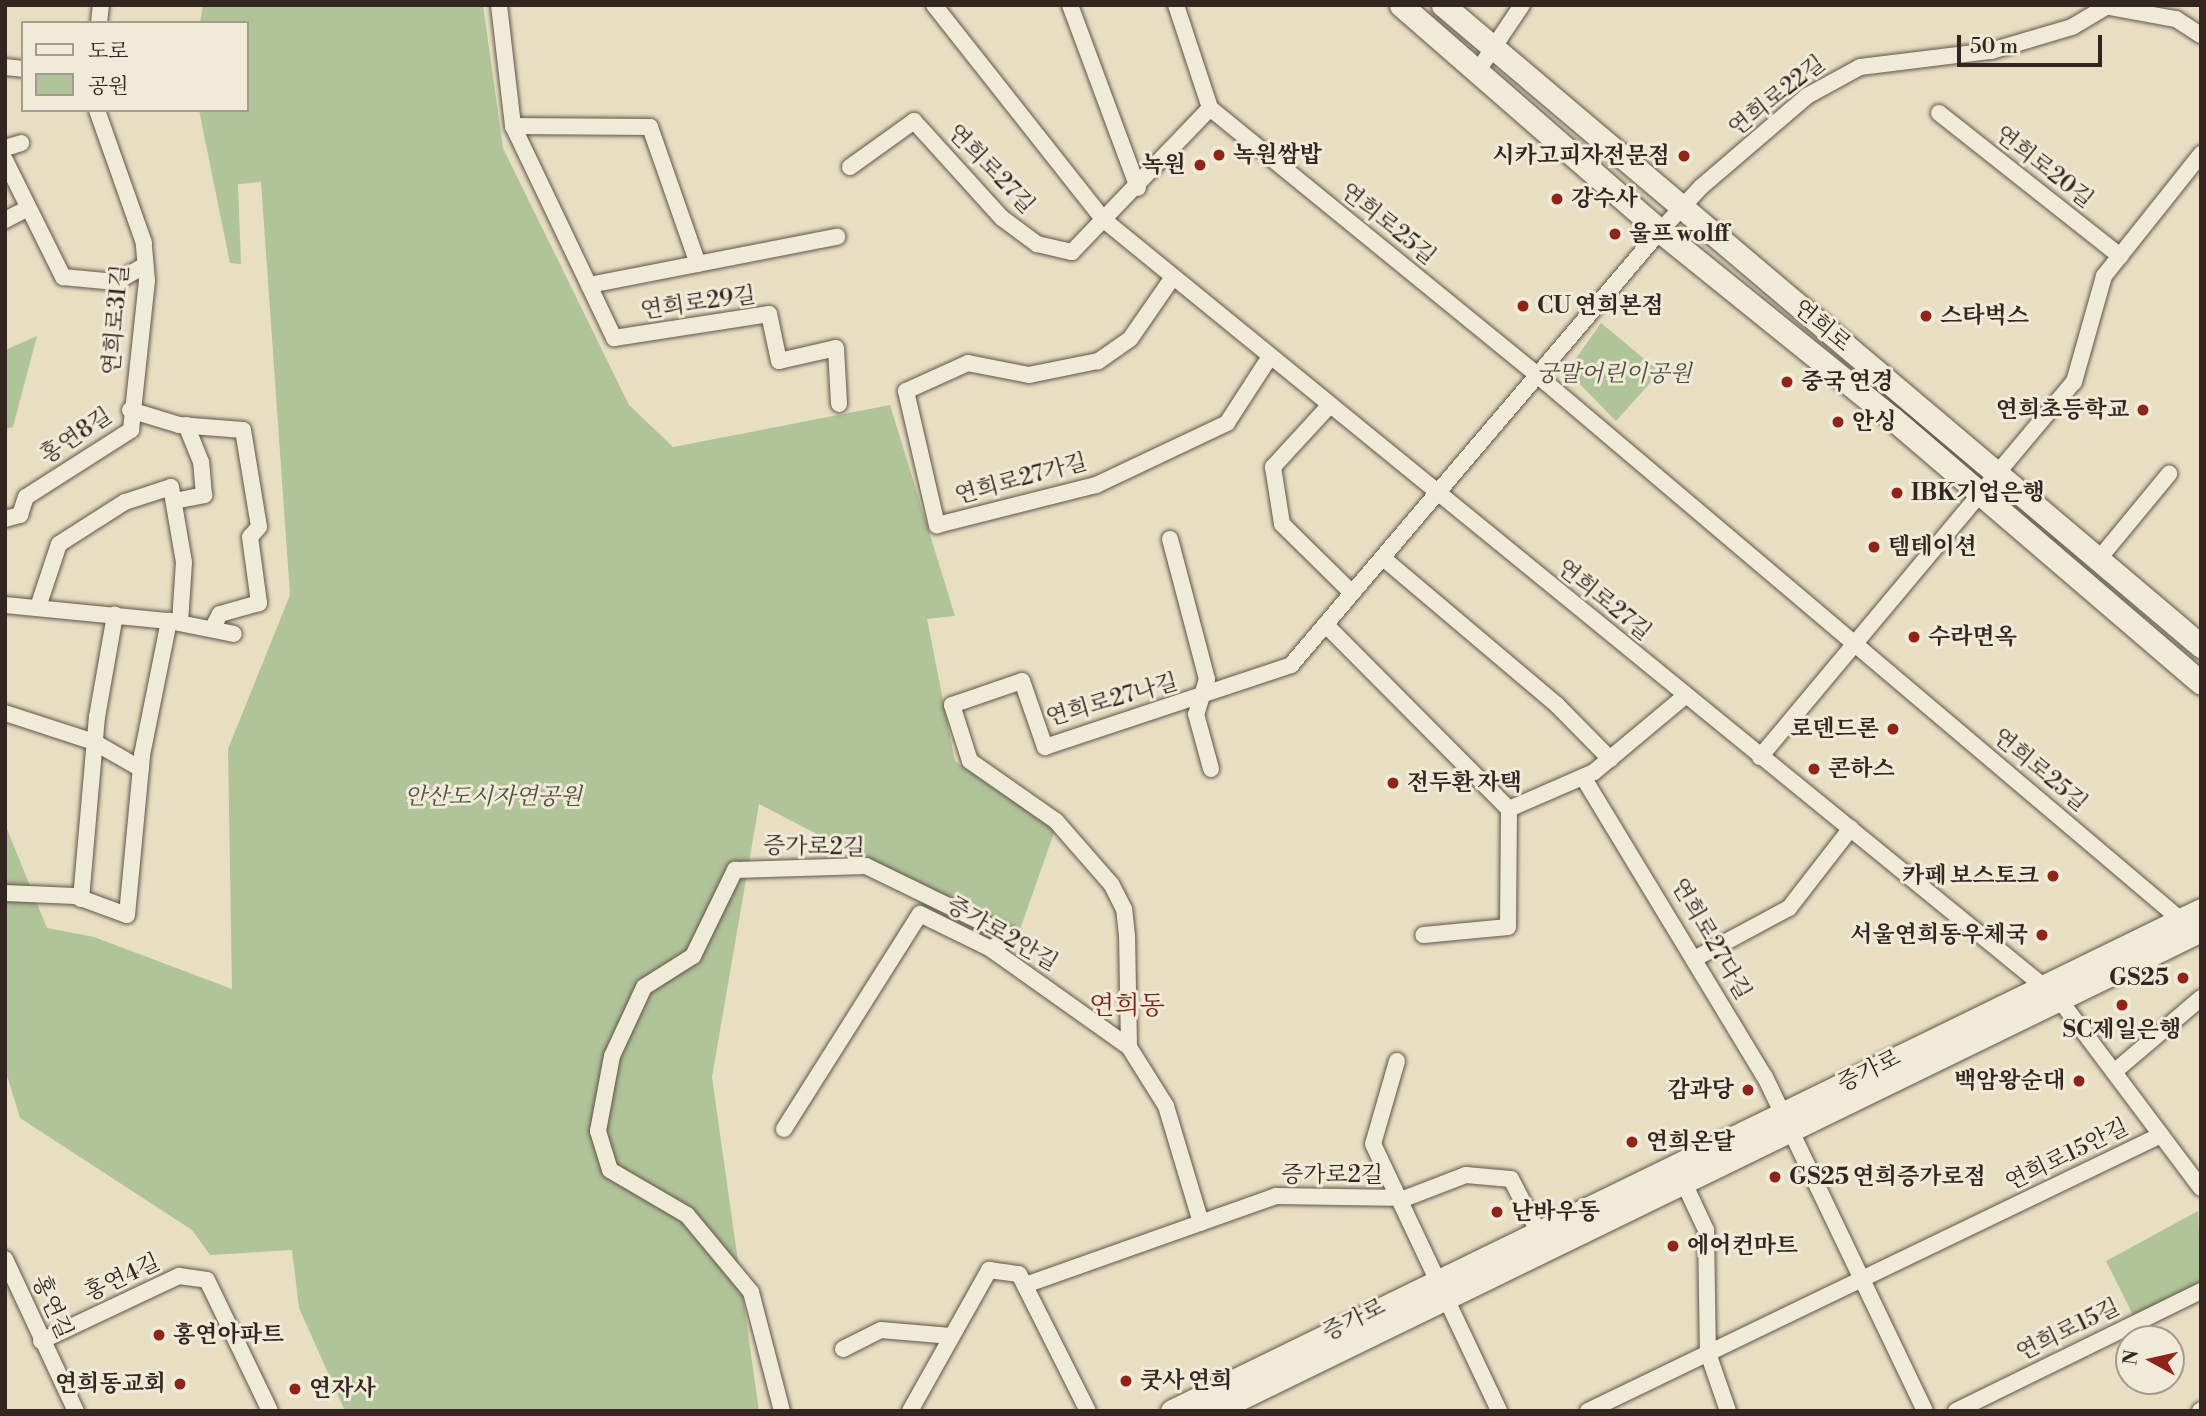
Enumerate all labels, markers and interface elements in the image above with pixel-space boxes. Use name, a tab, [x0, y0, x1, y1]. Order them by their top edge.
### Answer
legend	[21, 21, 248, 112]
scale bar	[1961, 21, 2106, 65]
text: 50 m	[1970, 34, 2018, 60]
text: 도로	[88, 39, 129, 65]
street label: 연희로22길	[1723, 50, 1831, 142]
text: 공원	[88, 74, 129, 100]
street label: 연희로27길	[942, 119, 1040, 219]
street label: 연희로20길	[1989, 120, 2099, 214]
place label: 녹원쌈밥	[1233, 141, 1322, 169]
place label: 시카고피자전문점	[1492, 142, 1670, 170]
marker: 녹원쌈밥	[1211, 147, 1227, 163]
marker: 시카고피자전문점	[1676, 148, 1692, 164]
place label: 녹원	[1142, 151, 1186, 179]
marker: 녹원	[1192, 157, 1208, 173]
street label: 연희로25길	[1335, 177, 1441, 271]
place label: 강수사	[1571, 185, 1638, 213]
marker: 강수사	[1549, 191, 1565, 207]
place label: 울프 wolff	[1629, 220, 1729, 248]
marker: 울프 wolff	[1607, 226, 1623, 242]
street label: 연희로31길	[97, 264, 135, 376]
street label: 연희로29길	[639, 281, 757, 325]
place label: CU 연희본점	[1537, 292, 1664, 320]
street label: 연희로	[1788, 294, 1856, 358]
marker: CU 연희본점	[1515, 298, 1531, 314]
place label: 스타벅스	[1940, 302, 2029, 330]
marker: 스타벅스	[1918, 308, 1934, 324]
park label: 궁말어린이공원	[1536, 360, 1692, 388]
place label: 중국 연경	[1801, 368, 1894, 396]
marker: 중국 연경	[1779, 374, 1795, 390]
place label: 연희초등학교	[1996, 396, 2129, 424]
street label: 홍연8길	[35, 402, 117, 470]
marker: 연희초등학교	[2135, 402, 2151, 418]
place label: 안싱	[1852, 408, 1896, 436]
marker: 안싱	[1830, 414, 1846, 430]
street label: 연희로27가길	[952, 448, 1090, 510]
place label: IBK기업은행	[1911, 479, 2045, 507]
marker: IBK기업은행	[1889, 485, 1905, 501]
place label: 템테이션	[1888, 533, 1977, 561]
marker: 템테이션	[1866, 539, 1882, 555]
street label: 연희로27길	[1551, 554, 1657, 646]
place label: 수라면옥	[1928, 623, 2017, 651]
marker: 수라면옥	[1906, 629, 1922, 645]
street label: 연희로27나길	[1043, 668, 1181, 732]
place label: 로덴드론	[1790, 715, 1879, 743]
marker: 로덴드론	[1885, 721, 1901, 737]
street label: 연희로25길	[1987, 723, 2093, 817]
place label: 콘하스	[1828, 755, 1895, 783]
marker: 콘하스	[1806, 761, 1822, 777]
place label: 전두환 자택	[1407, 769, 1522, 797]
marker: 전두환 자택	[1385, 775, 1401, 791]
park label: 안산도시자연공원	[404, 783, 582, 811]
street label: 증가로2길	[763, 832, 865, 862]
place label: 카페 보스토크	[1902, 862, 2039, 890]
marker: 카페 보스토크	[2045, 868, 2061, 884]
street label: 연희로27다길	[1665, 873, 1757, 1005]
street label: 증가로2안길	[941, 891, 1063, 977]
place label: 서울연희동우체국	[1850, 921, 2028, 949]
marker: 서울연희동우체국	[2034, 927, 2050, 943]
place label: GS25	[2109, 964, 2169, 992]
marker: GS25	[2175, 970, 2191, 986]
district label: 연희동	[1089, 991, 1165, 1023]
marker: SC제일은행	[2114, 997, 2130, 1013]
place label: SC제일은행	[2063, 1016, 2181, 1044]
street label: 증가로	[1833, 1044, 1905, 1098]
place label: 백암왕순대	[1954, 1067, 2065, 1095]
marker: 백암왕순대	[2071, 1073, 2087, 1089]
place label: 감과당	[1667, 1076, 1734, 1104]
marker: 감과당	[1740, 1082, 1756, 1098]
street label: 연희로15안길	[2001, 1113, 2133, 1197]
place label: 연희온달	[1646, 1128, 1735, 1156]
marker: 연희온달	[1624, 1134, 1640, 1150]
street label: 증가로2길	[1281, 1161, 1383, 1189]
place label: GS25 연희증가로점	[1789, 1163, 1986, 1191]
marker: GS25 연희증가로점	[1767, 1169, 1783, 1185]
place label: 난바우동	[1511, 1198, 1600, 1226]
marker: 난바우동	[1489, 1204, 1505, 1220]
place label: 에어컨마트	[1687, 1232, 1798, 1260]
marker: 에어컨마트	[1665, 1238, 1681, 1254]
street label: 홍연4길	[80, 1249, 164, 1307]
street label: 홍연길	[26, 1271, 78, 1343]
street label: 증가로	[1318, 1293, 1390, 1347]
street label: 연희로15길	[2012, 1293, 2124, 1367]
place label: 홍연아파트	[173, 1321, 284, 1349]
north arrow	[2115, 1325, 2185, 1395]
marker: 홍연아파트	[151, 1327, 167, 1343]
text: N	[2118, 1348, 2144, 1366]
place label: 쿳사 연희	[1140, 1367, 1233, 1395]
place label: 연희동교회	[55, 1370, 166, 1398]
marker: 쿳사 연희	[1118, 1373, 1134, 1389]
place label: 연자사	[309, 1375, 376, 1403]
marker: 연희동교회	[172, 1376, 188, 1392]
marker: 연자사	[287, 1381, 303, 1397]

